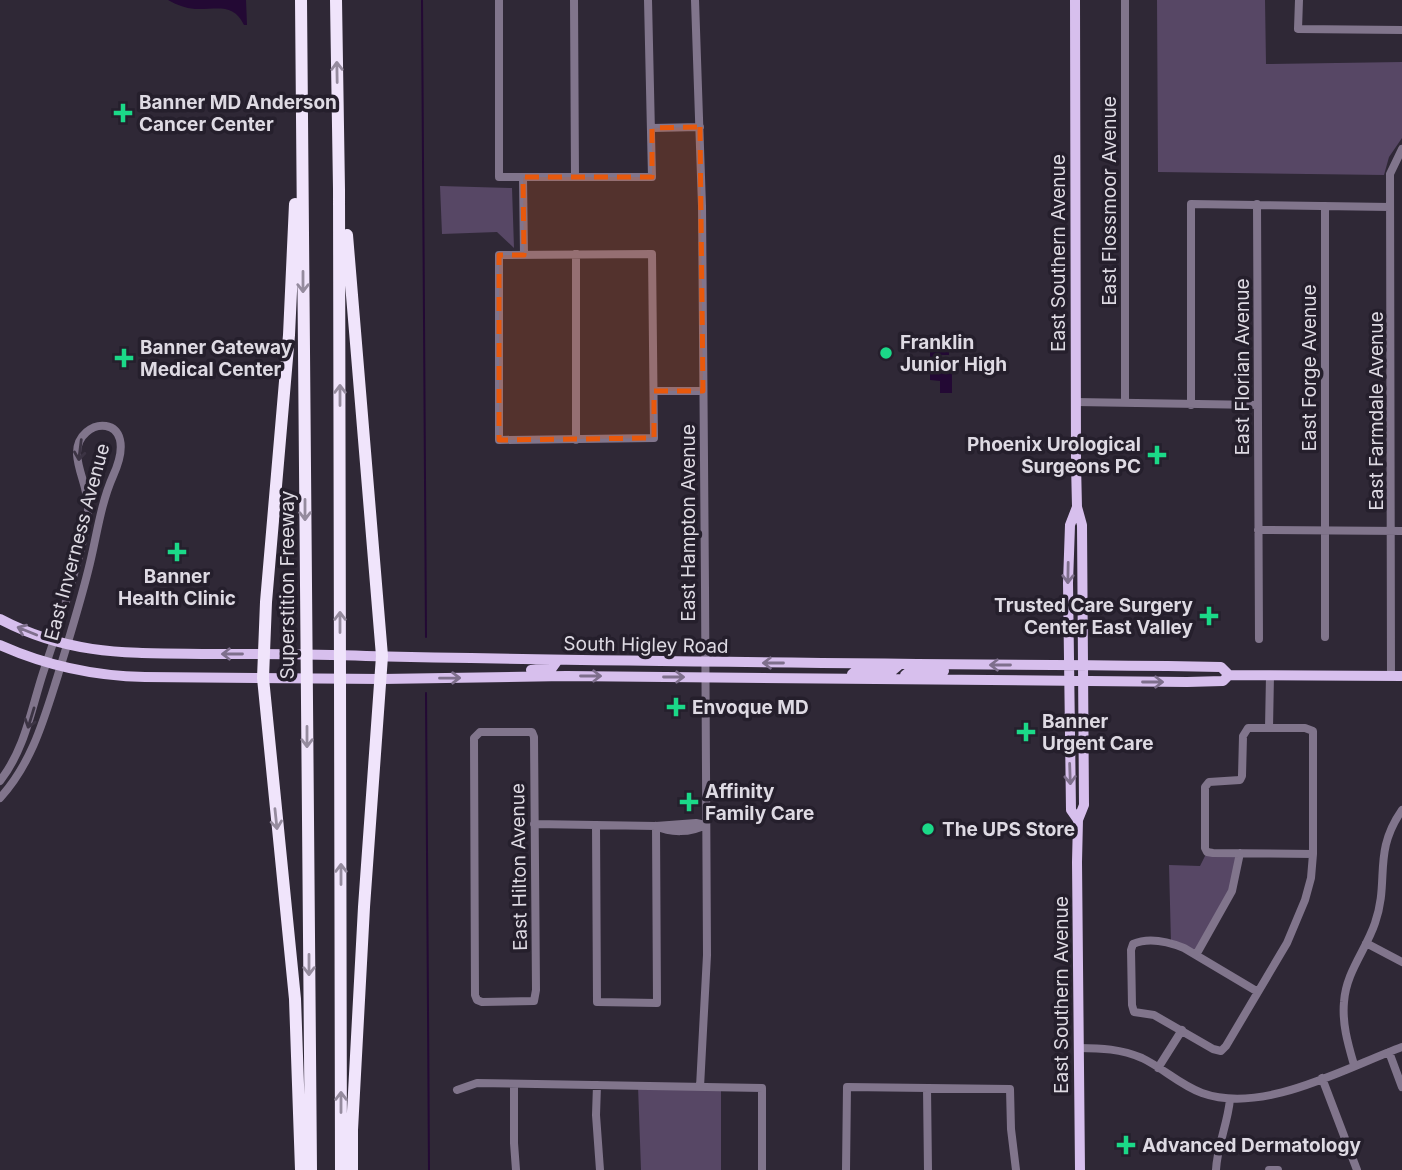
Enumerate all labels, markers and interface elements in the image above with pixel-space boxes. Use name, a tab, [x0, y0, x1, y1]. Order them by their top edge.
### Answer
one-way arrow	[331, 61, 344, 84]
place label: Banner MD Anderson Cancer Center	[139, 91, 337, 136]
street label: East Flossmoor Avenue	[1098, 96, 1121, 306]
marker: Banner MD Anderson Cancer Center	[113, 103, 133, 123]
street label: East Southern Avenue	[1047, 154, 1070, 352]
one-way arrow	[296, 270, 310, 293]
street label: East Florian Avenue	[1231, 279, 1254, 455]
street label: East Forge Avenue	[1298, 284, 1321, 452]
street label: East Farmdale Avenue	[1365, 311, 1388, 511]
place label: Franklin Junior High	[900, 331, 1007, 376]
place label: Banner Gateway Medical Center	[140, 336, 293, 381]
marker: Franklin Junior High	[878, 345, 894, 361]
marker: Banner Gateway Medical Center	[114, 348, 134, 368]
one-way arrow	[333, 384, 347, 407]
street label: East Hampton Avenue	[677, 424, 700, 622]
place label: Phoenix Urological Surgeons PC	[967, 433, 1141, 478]
one-way arrow	[73, 438, 86, 461]
street label: East Inverness Avenue	[40, 441, 114, 643]
marker: Phoenix Urological Surgeons PC	[1147, 445, 1167, 465]
street label: Superstition Freeway	[276, 490, 299, 679]
one-way arrow	[298, 498, 312, 521]
marker: Banner Health Clinic	[167, 542, 187, 562]
one-way arrow	[1062, 562, 1075, 585]
place label: Banner Health Clinic	[118, 565, 236, 610]
place label: Trusted Care Surgery Center East Valley	[994, 594, 1194, 639]
marker: Trusted Care Surgery Center East Valley	[1199, 606, 1219, 626]
one-way arrow	[333, 611, 347, 634]
one-way arrow	[16, 624, 38, 637]
street label: South Higley Road	[563, 632, 729, 658]
one-way arrow	[221, 647, 244, 661]
one-way arrow	[762, 657, 785, 670]
one-way arrow	[989, 658, 1012, 672]
one-way arrow	[579, 669, 602, 683]
one-way arrow	[662, 670, 685, 684]
one-way arrow	[438, 671, 461, 685]
one-way arrow	[1141, 675, 1164, 689]
place label: Envoque MD	[692, 696, 809, 719]
marker: Envoque MD	[666, 697, 686, 717]
one-way arrow	[23, 706, 36, 728]
place label: Banner Urgent Care	[1042, 710, 1153, 755]
marker: Banner Urgent Care	[1016, 722, 1036, 742]
one-way arrow	[300, 725, 314, 748]
one-way arrow	[1063, 762, 1076, 785]
place label: Affinity Family Care	[705, 780, 814, 825]
street label: East Hilton Avenue	[506, 783, 532, 951]
marker: Affinity Family Care	[679, 792, 699, 812]
one-way arrow	[270, 807, 283, 829]
place label: The UPS Store	[942, 818, 1075, 841]
marker: The UPS Store	[920, 821, 936, 837]
one-way arrow	[334, 863, 348, 886]
street label: East Southern Avenue	[1050, 896, 1073, 1094]
one-way arrow	[302, 953, 316, 976]
one-way arrow	[334, 1091, 348, 1114]
place label: Advanced Dermatology	[1142, 1134, 1361, 1157]
marker: Advanced Dermatology	[1116, 1135, 1136, 1155]

